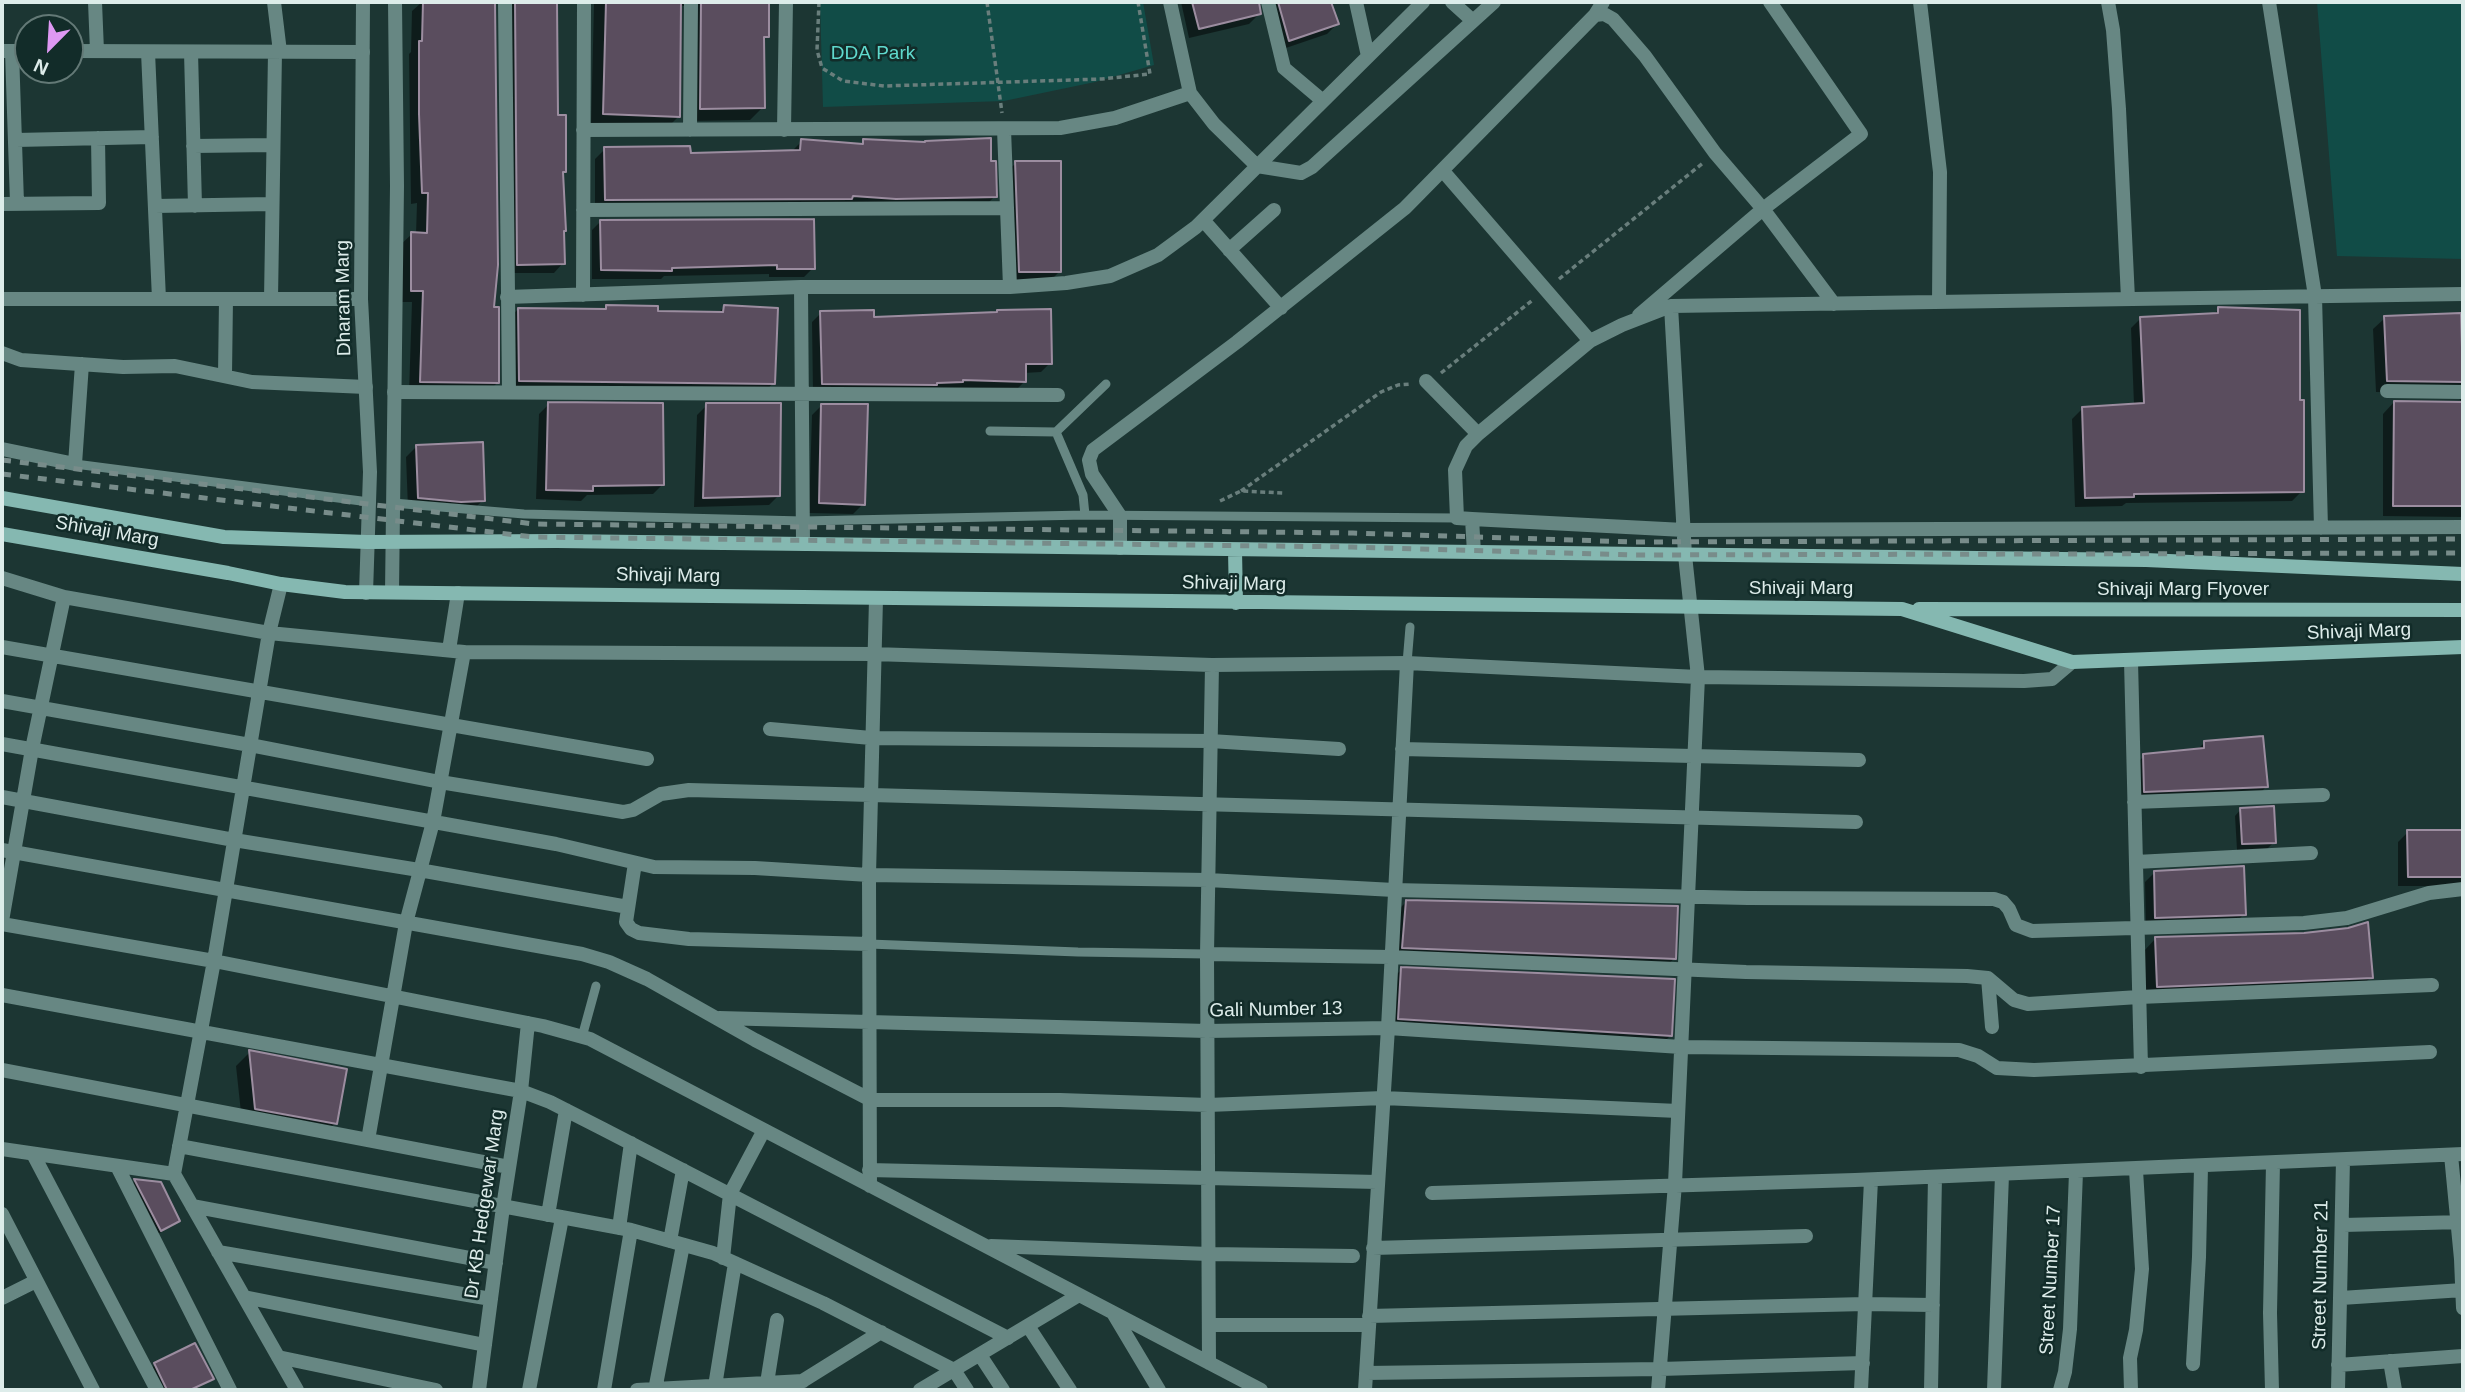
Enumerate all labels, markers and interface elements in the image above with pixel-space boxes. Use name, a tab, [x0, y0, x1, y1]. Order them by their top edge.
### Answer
north arrow	[14, 14, 84, 84]
park label: DDA Park	[831, 43, 915, 65]
text: N	[31, 54, 52, 79]
street label: Dharam Marg	[332, 240, 356, 356]
street label: Shivaji Marg	[54, 512, 160, 552]
street label: Shivaji Marg	[616, 564, 720, 588]
street label: Shivaji Marg	[1182, 572, 1286, 596]
street label: Shivaji Marg	[1749, 578, 1853, 600]
street label: Shivaji Marg Flyover	[2097, 579, 2269, 601]
street label: Shivaji Marg	[2306, 619, 2412, 645]
street label: Gali Number 13	[1209, 997, 1343, 1023]
street label: Dr KB Hedgewar Marg	[460, 1108, 510, 1300]
street label: Street Number 21	[2308, 1200, 2334, 1350]
street label: Street Number 17	[2036, 1205, 2066, 1355]

